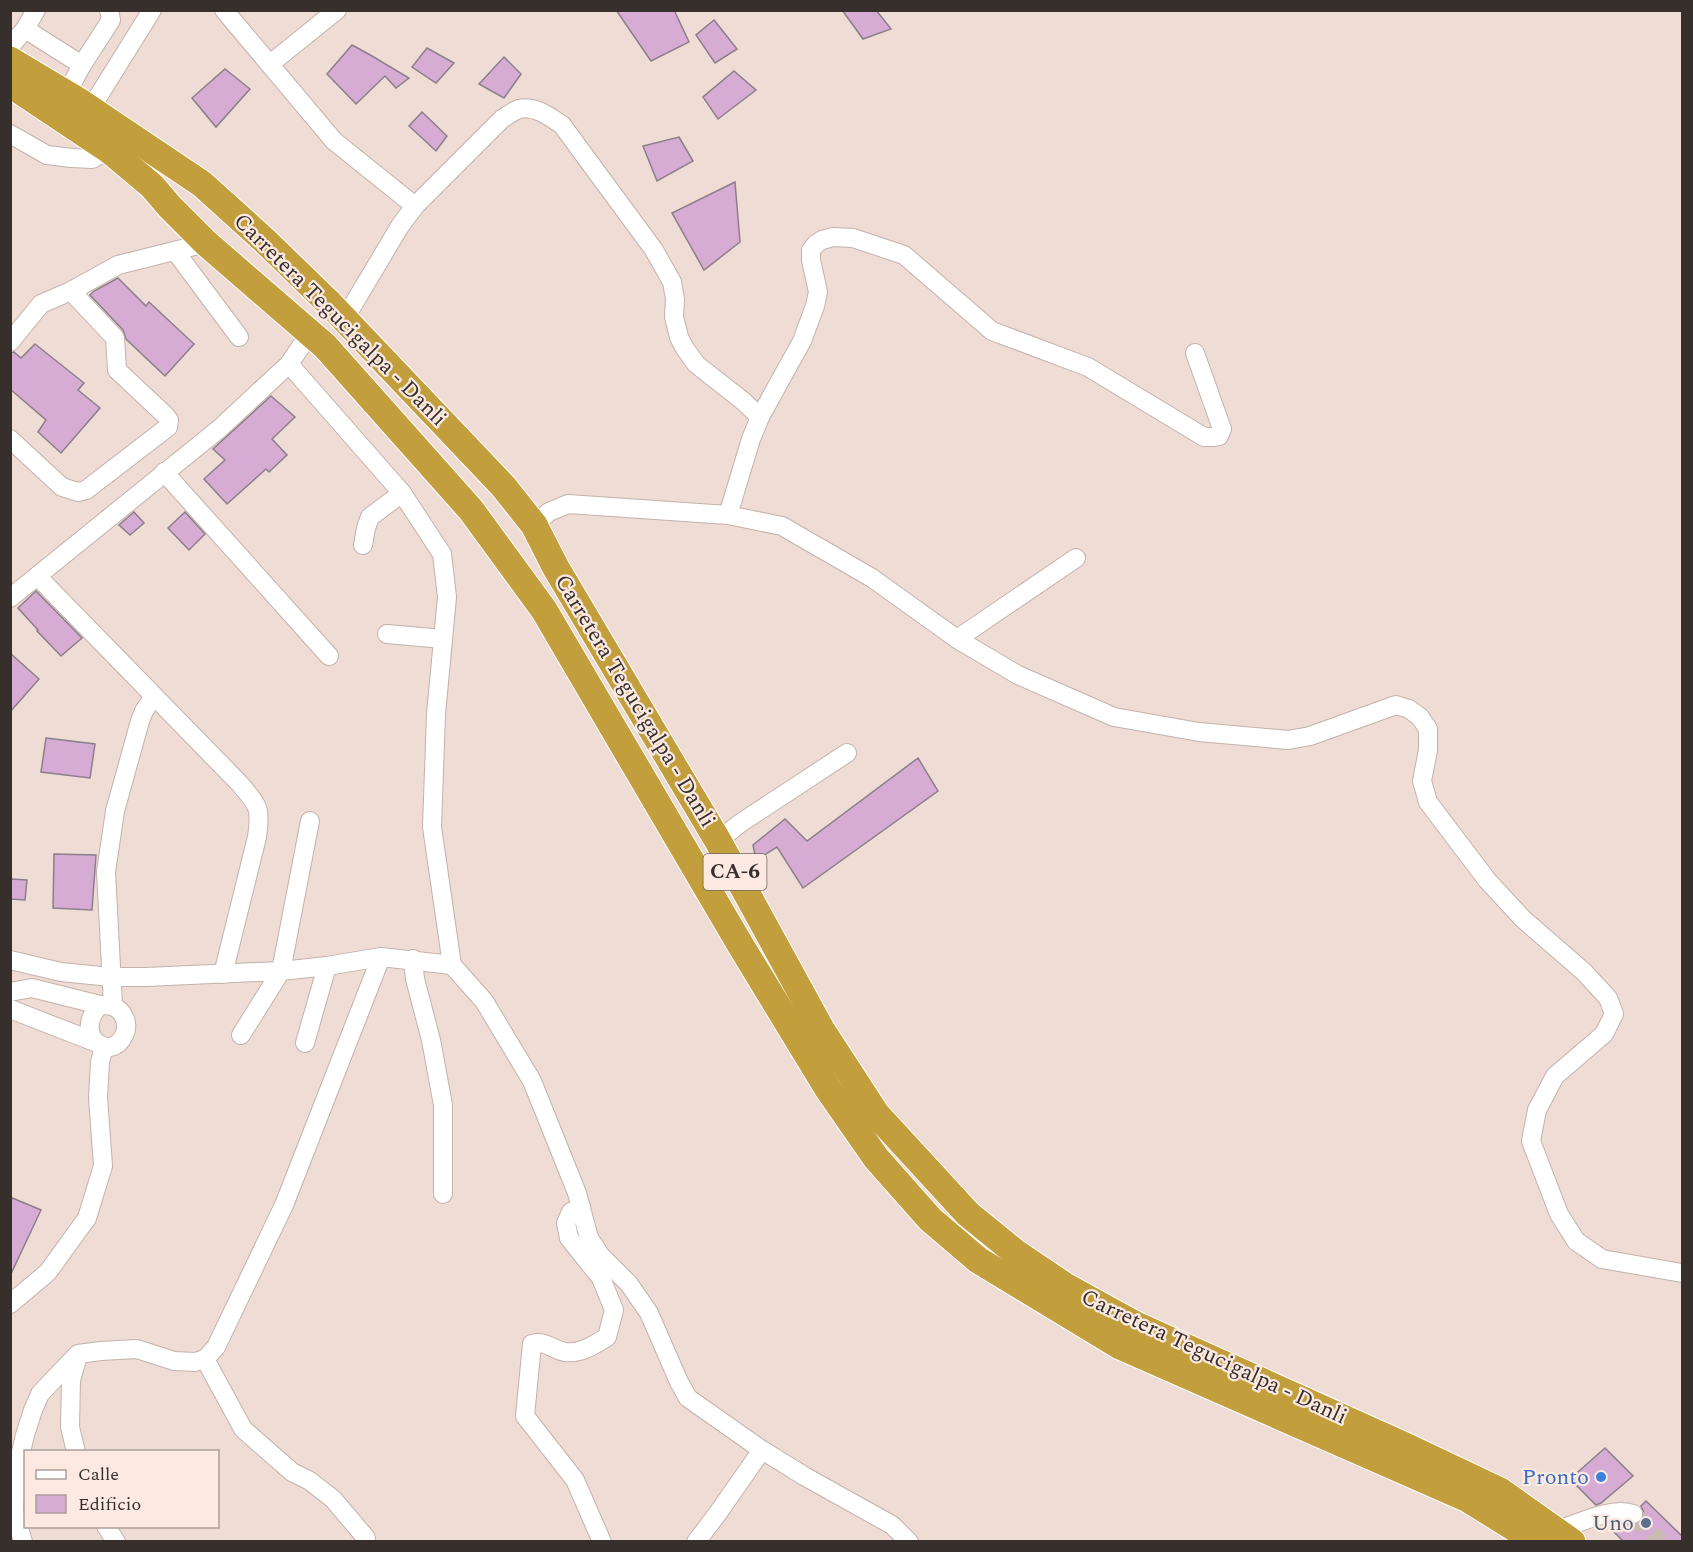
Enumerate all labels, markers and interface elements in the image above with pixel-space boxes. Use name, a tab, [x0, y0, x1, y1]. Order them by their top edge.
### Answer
street label: Carretera Tegucigalpa - Danli	[226, 206, 454, 434]
street label: Carretera Tegucigalpa - Danli	[546, 568, 724, 834]
road number: CA-6	[704, 854, 766, 890]
street label: Carretera Tegucigalpa - Danli	[1076, 1281, 1352, 1433]
legend	[24, 1450, 219, 1528]
text: Calle	[78, 1461, 119, 1488]
place label: Pronto	[1522, 1461, 1589, 1494]
marker: Pronto	[1594, 1470, 1608, 1484]
text: Edificio	[78, 1491, 141, 1518]
place label: Uno	[1592, 1507, 1634, 1540]
marker: Uno	[1639, 1516, 1653, 1530]

